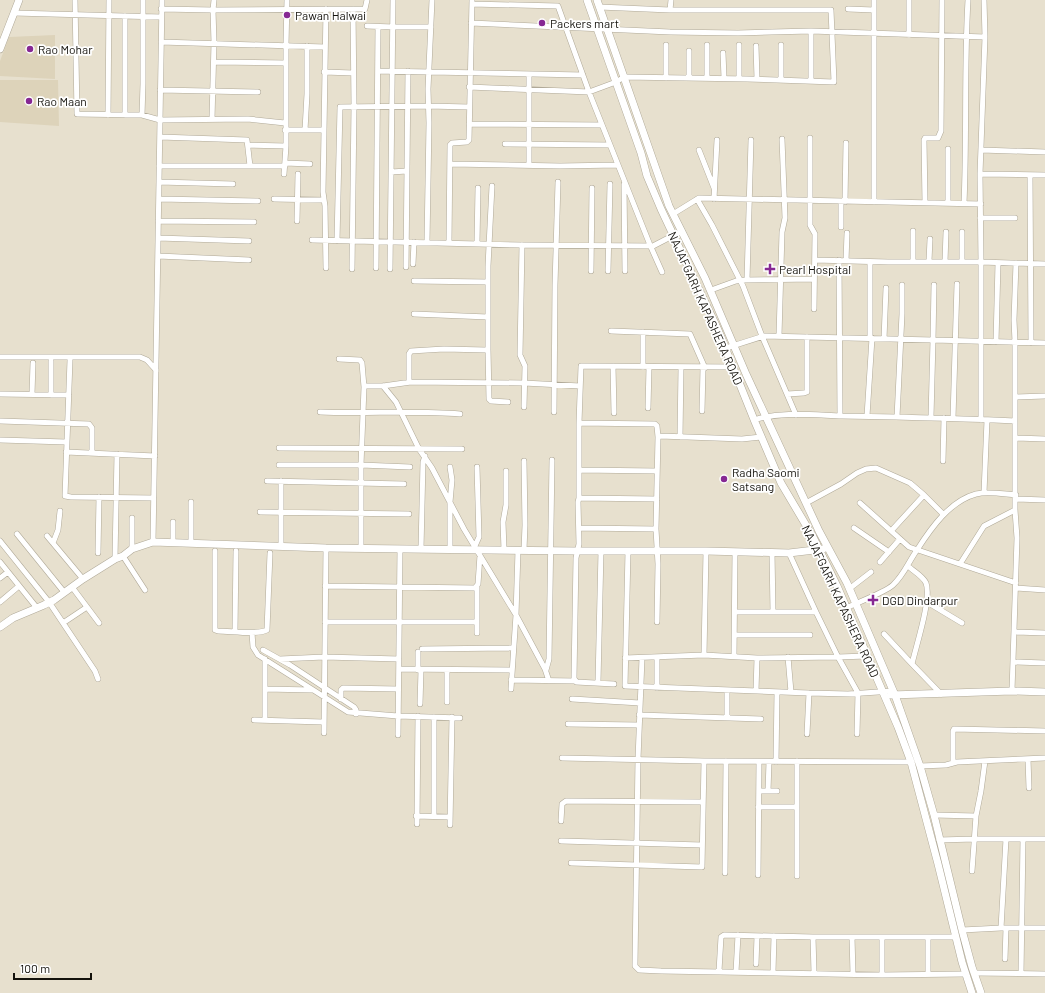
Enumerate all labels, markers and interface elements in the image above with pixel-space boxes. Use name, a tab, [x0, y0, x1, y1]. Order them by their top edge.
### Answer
place label: Pawan Halwai	[295, 8, 366, 22]
marker: Pawan Halwai	[282, 10, 292, 20]
place label: Packers mart	[550, 16, 619, 30]
marker: Packers mart	[537, 18, 547, 28]
place label: Rao Mohar	[38, 42, 93, 56]
marker: Rao Mohar	[25, 44, 35, 54]
place label: Rao Maan	[37, 94, 87, 108]
marker: Rao Maan	[24, 96, 34, 106]
street label: NAJAFGARH KAPASHERA ROAD	[666, 229, 746, 387]
place label: Pearl Hospital	[779, 262, 851, 276]
marker: Pearl Hospital	[764, 263, 776, 275]
place label: Radha Saomi Satsang	[732, 465, 800, 493]
marker: Radha Saomi Satsang	[719, 474, 729, 484]
street label: NAJAFGARH KAPASHERA ROAD	[799, 523, 883, 679]
place label: DGD Dindarpur	[882, 593, 959, 607]
marker: DGD Dindarpur	[867, 594, 879, 606]
scale bar	[14, 955, 91, 981]
text: 100 m	[20, 961, 50, 975]

